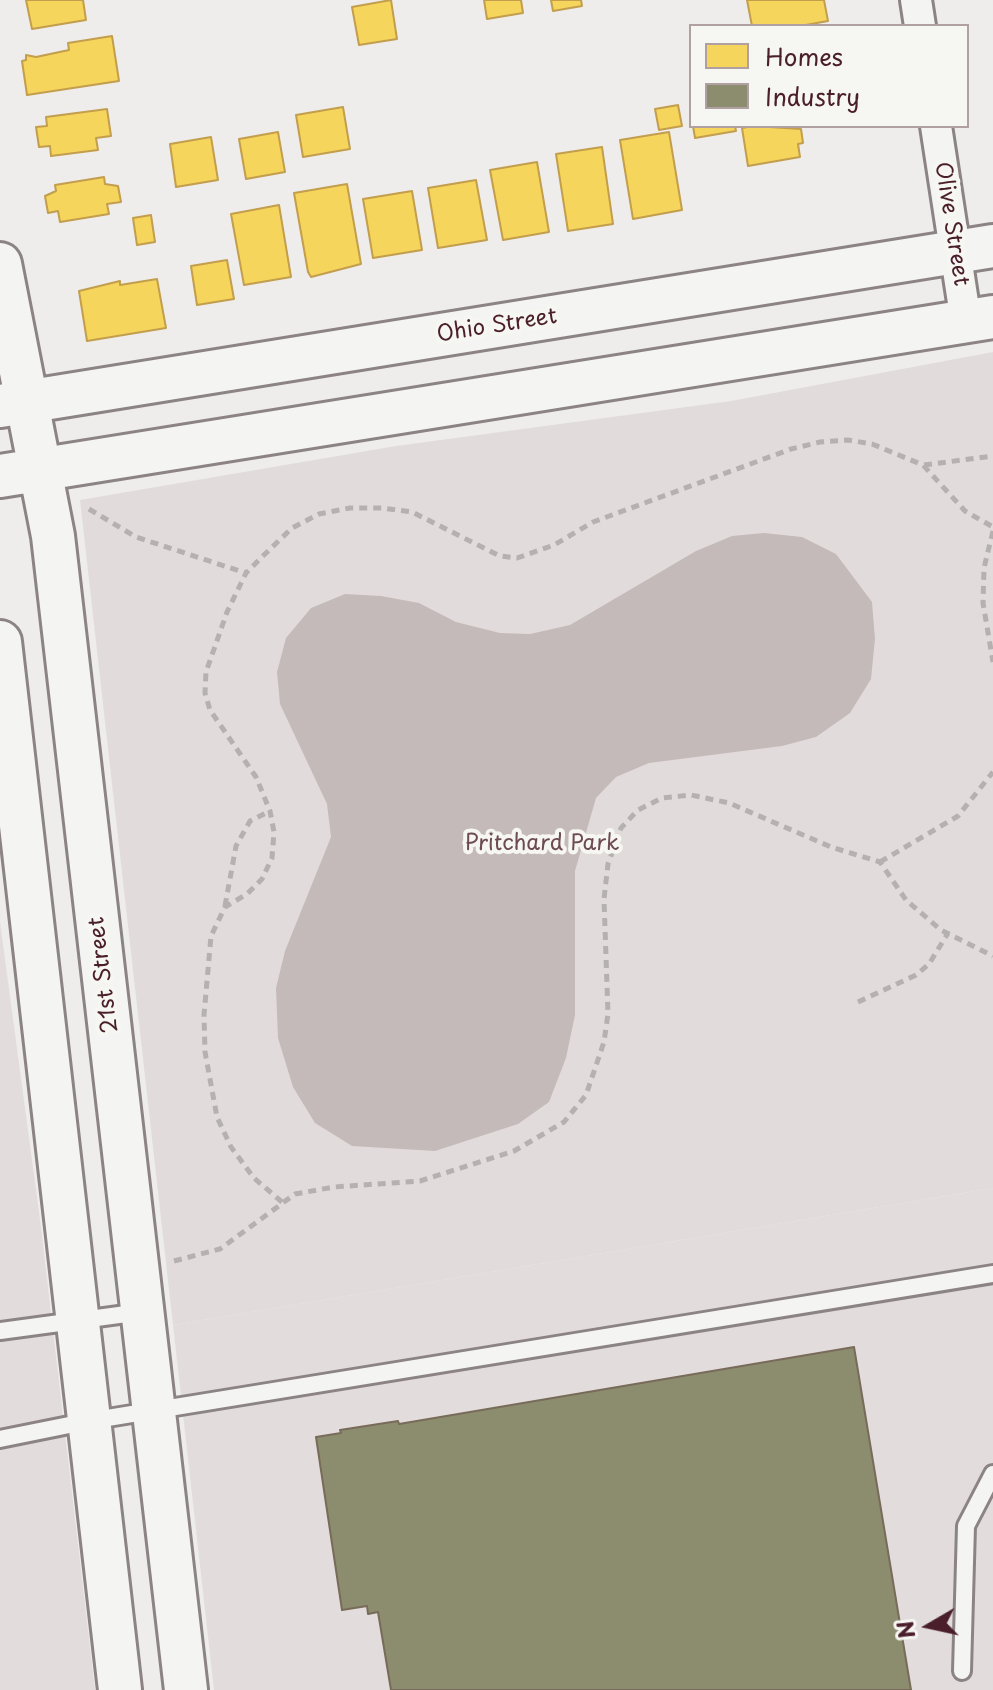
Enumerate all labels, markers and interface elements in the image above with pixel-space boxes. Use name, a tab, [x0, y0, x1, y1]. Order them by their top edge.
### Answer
legend	[689, 24, 969, 128]
text: Homes	[765, 38, 843, 74]
text: Industry	[765, 78, 860, 114]
street label: Olive Street	[928, 160, 974, 288]
street label: Ohio Street	[435, 303, 559, 349]
park label: Pritchard Park	[465, 831, 619, 857]
street label: 21st Street	[84, 915, 124, 1035]
north arrow	[889, 1586, 969, 1666]
text: N	[887, 1619, 922, 1641]

